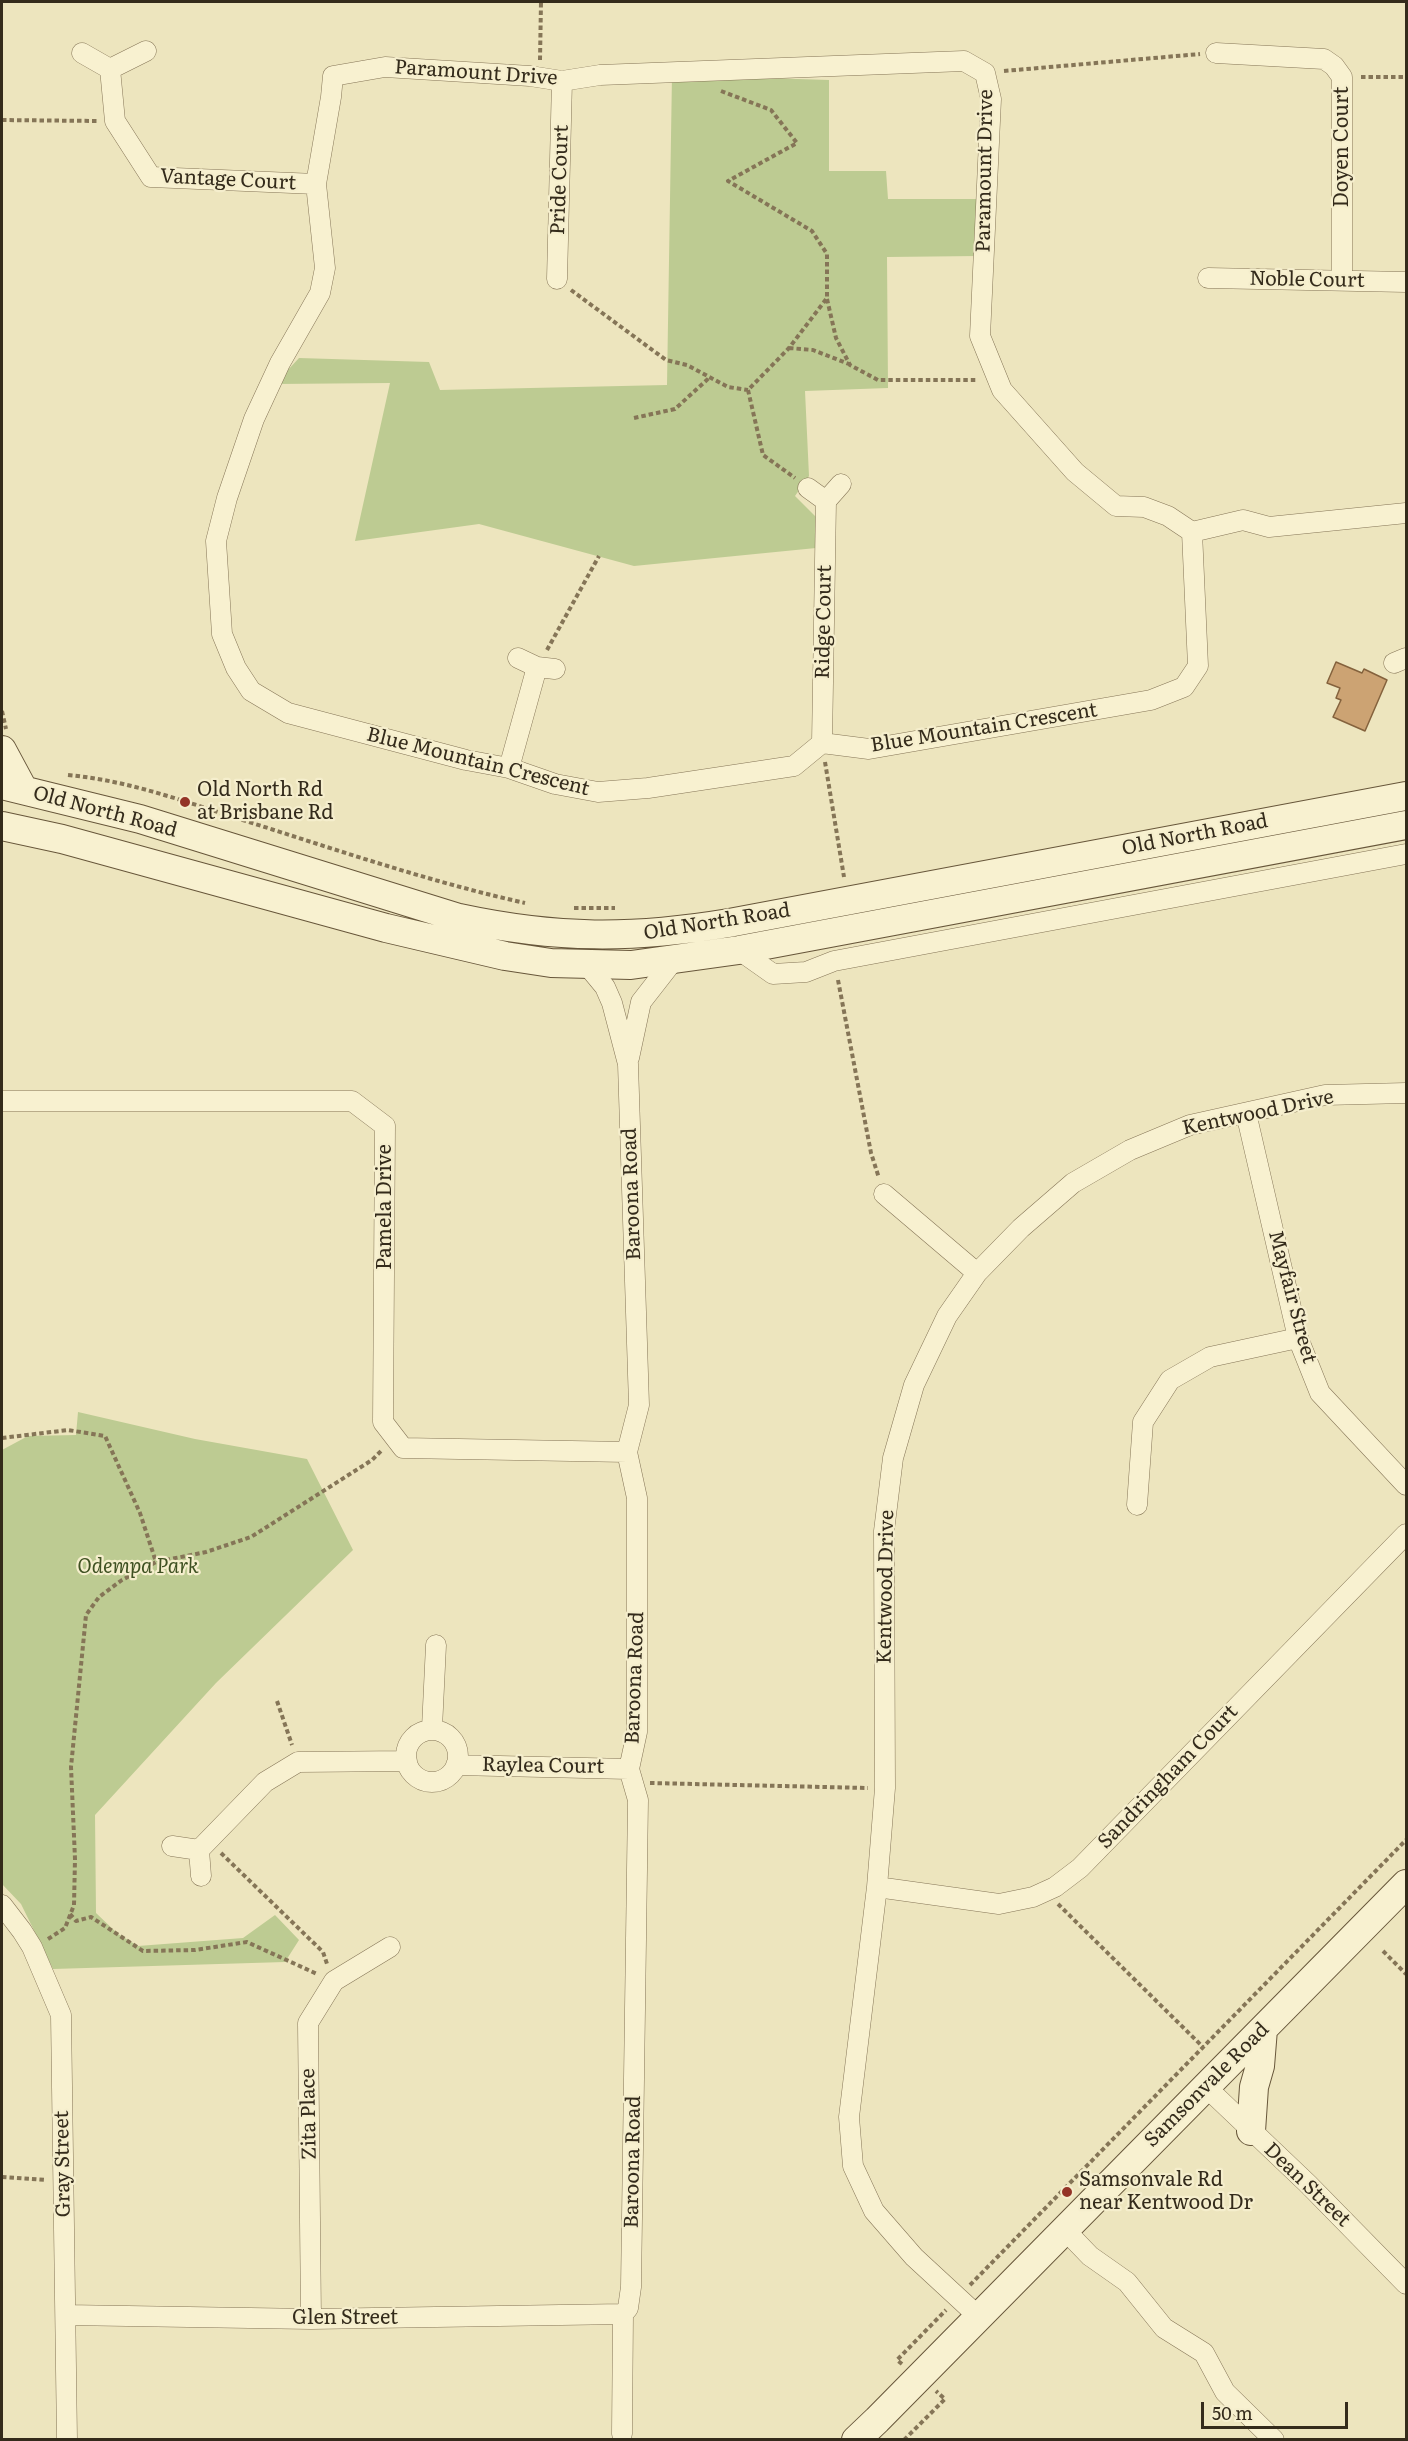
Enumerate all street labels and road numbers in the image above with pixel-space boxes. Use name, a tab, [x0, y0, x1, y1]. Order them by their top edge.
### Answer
street label: Paramount Drive	[394, 55, 558, 91]
street label: Doyen Court	[1330, 87, 1354, 207]
street label: Paramount Drive	[972, 89, 998, 253]
street label: Pride Court	[546, 124, 574, 236]
street label: Vantage Court	[159, 164, 297, 196]
street label: Noble Court	[1249, 267, 1365, 293]
street label: Ridge Court	[811, 565, 837, 679]
street label: Blue Mountain Crescent	[869, 698, 1099, 758]
street label: Blue Mountain Crescent	[364, 723, 592, 801]
street label: Old North Road	[30, 781, 180, 843]
street label: Old North Road	[1120, 809, 1270, 861]
street label: Old North Road	[642, 899, 792, 945]
street label: Kentwood Drive	[1180, 1085, 1336, 1141]
street label: Baroona Road	[618, 1127, 646, 1261]
street label: Pamela Drive	[373, 1144, 397, 1270]
street label: Mayfair Street	[1263, 1228, 1321, 1366]
street label: Kentwood Drive	[873, 1510, 899, 1664]
street label: Baroona Road	[621, 1611, 649, 1745]
street label: Sandringham Court	[1093, 1700, 1243, 1854]
street label: Raylea Court	[482, 1753, 604, 1779]
street label: Samsonvale Road	[1140, 2018, 1274, 2152]
street label: Zita Place	[296, 2068, 322, 2160]
street label: Baroona Road	[620, 2095, 646, 2229]
street label: Gray Street	[50, 2110, 76, 2218]
street label: Dean Street	[1259, 2138, 1355, 2232]
street label: Glen Street	[292, 2306, 398, 2330]

